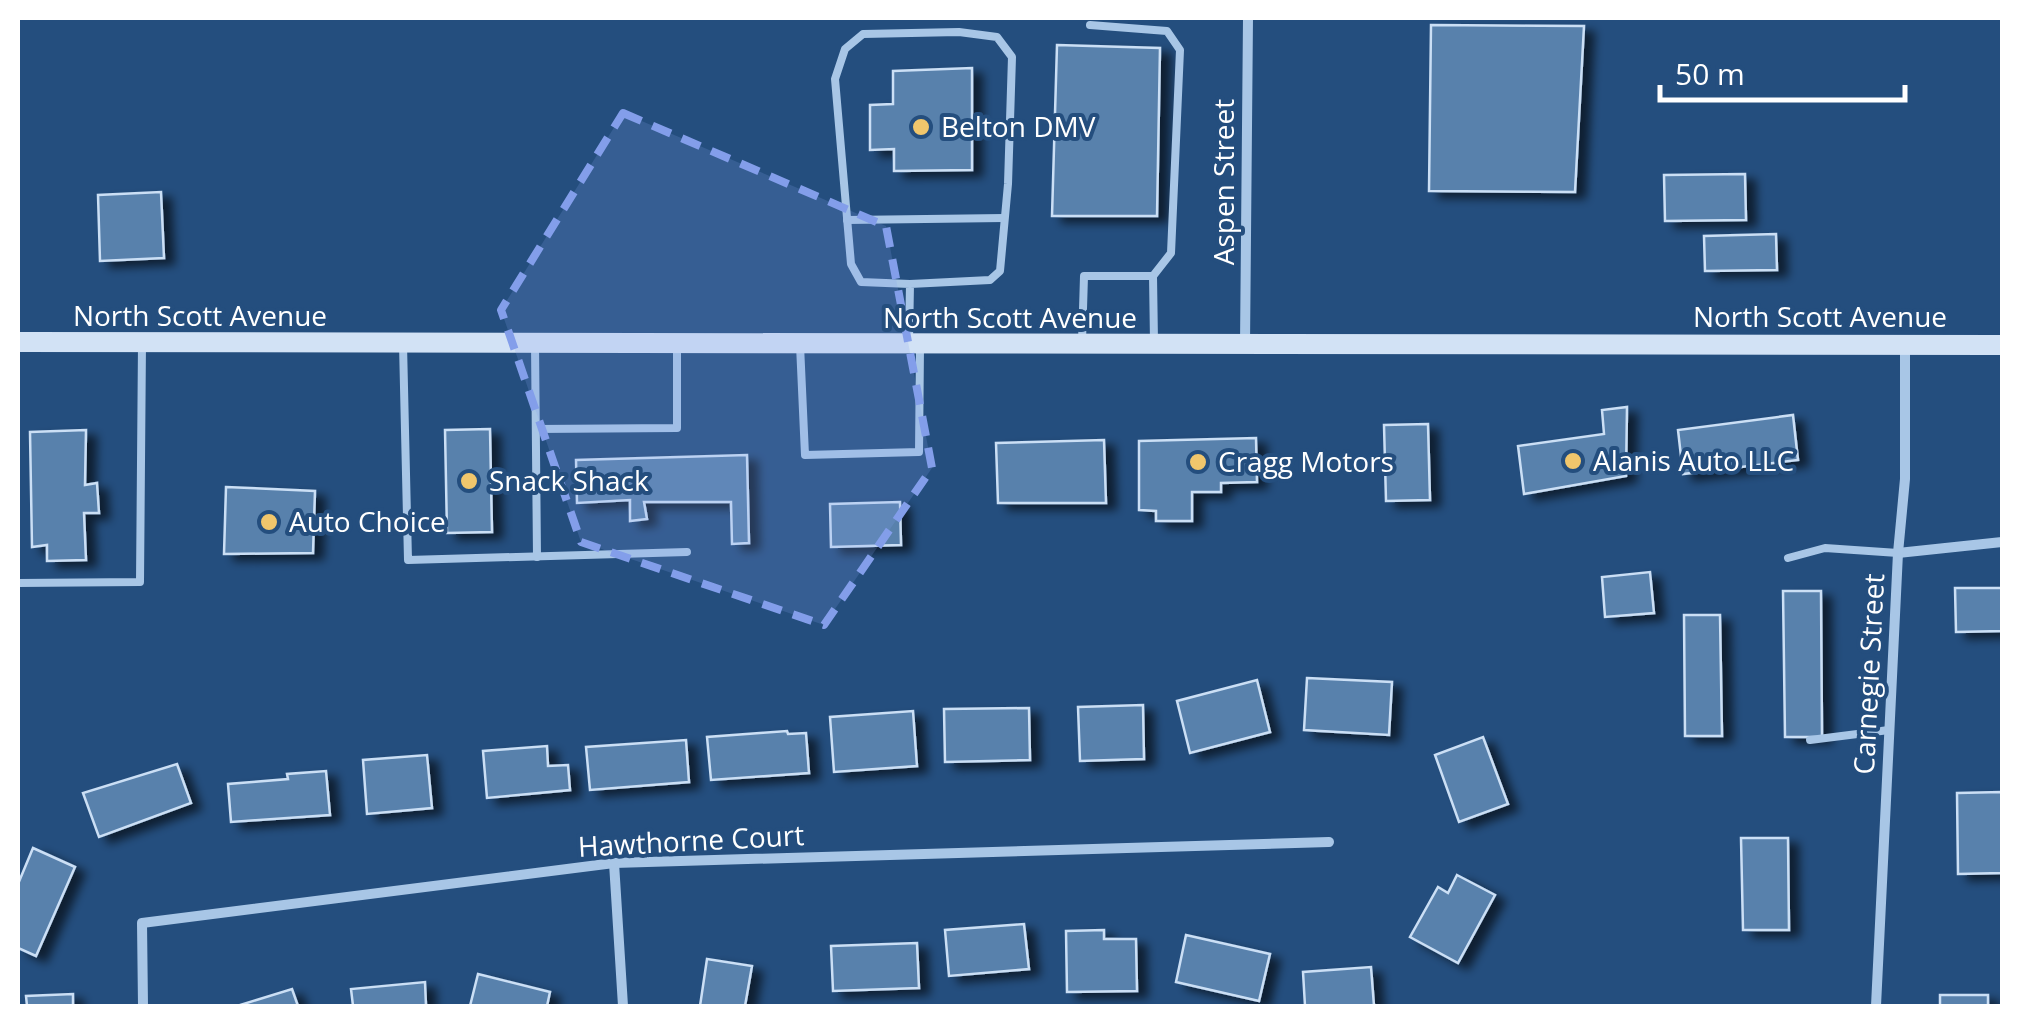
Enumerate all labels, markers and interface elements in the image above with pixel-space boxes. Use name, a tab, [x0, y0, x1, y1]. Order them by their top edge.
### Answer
scale bar	[1660, 40, 1905, 102]
text: 50 m	[1675, 53, 1745, 94]
street label: Aspen Street	[1204, 99, 1242, 265]
place label: Belton DMV	[941, 107, 1096, 145]
marker: Belton DMV	[910, 116, 932, 138]
street label: North Scott Avenue	[73, 296, 327, 334]
street label: North Scott Avenue	[1693, 297, 1947, 335]
street label: North Scott Avenue	[883, 298, 1137, 336]
place label: Alanis Auto LLC	[1593, 441, 1794, 479]
place label: Cragg Motors	[1218, 442, 1394, 480]
marker: Alanis Auto LLC	[1562, 450, 1584, 472]
marker: Cragg Motors	[1187, 451, 1209, 473]
place label: Snack Shack	[489, 461, 649, 499]
marker: Snack Shack	[458, 470, 480, 492]
place label: Auto Choice	[289, 502, 446, 540]
marker: Auto Choice	[258, 511, 280, 533]
street label: Carnegie Street	[1844, 573, 1892, 775]
street label: Hawthorne Court	[577, 815, 805, 865]

